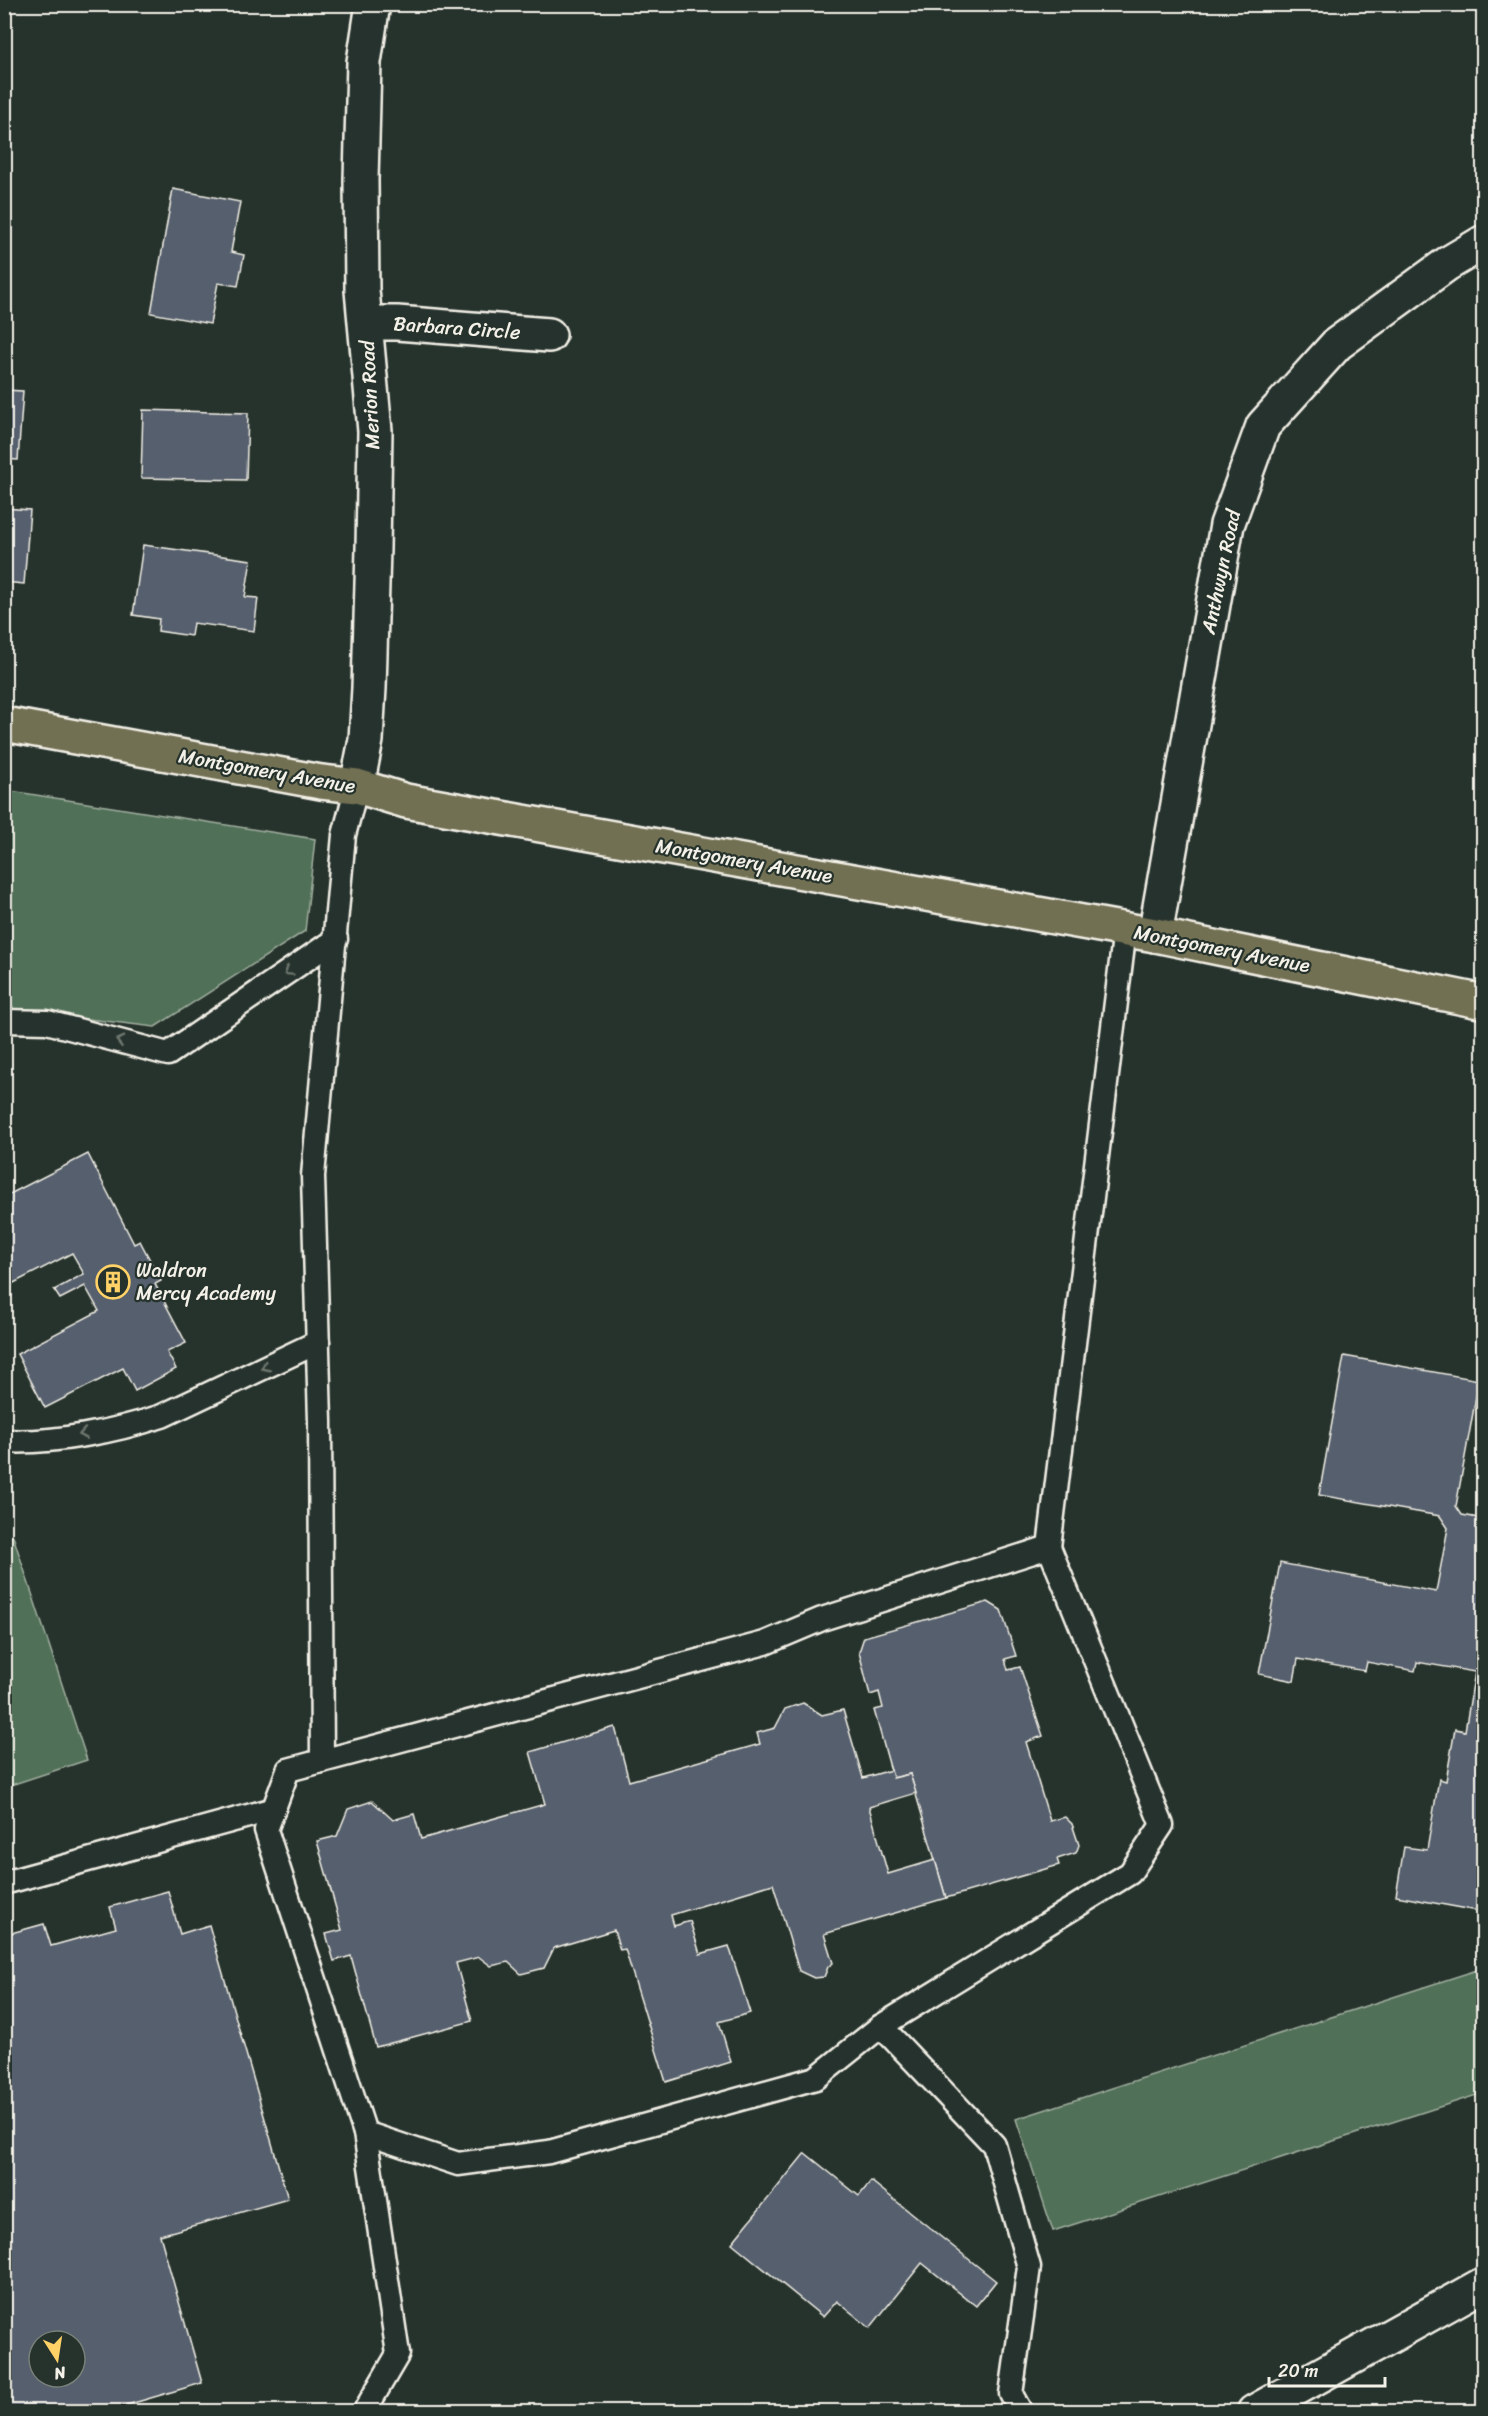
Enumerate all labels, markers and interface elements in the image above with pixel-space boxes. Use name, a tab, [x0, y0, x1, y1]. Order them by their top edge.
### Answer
street label: Barbara Circle	[392, 306, 522, 350]
street label: Merion Road	[350, 338, 390, 450]
street label: Anthwyn Road	[1191, 505, 1252, 638]
street label: Montgomery Avenue	[176, 738, 358, 804]
street label: Montgomery Avenue	[653, 828, 835, 894]
street label: Montgomery Avenue	[1131, 915, 1313, 983]
one-way arrow	[283, 965, 294, 976]
one-way arrow	[115, 1036, 125, 1049]
place label: Waldron Mercy Academy	[136, 1253, 277, 1311]
building icon: Waldron Mercy Academy	[95, 1264, 131, 1300]
one-way arrow	[261, 1360, 272, 1372]
one-way arrow	[79, 1427, 89, 1440]
north arrow	[27, 2329, 87, 2389]
scale bar	[1269, 2350, 1384, 2388]
text: 20 m	[1278, 2355, 1318, 2387]
text: N	[51, 2358, 69, 2389]

